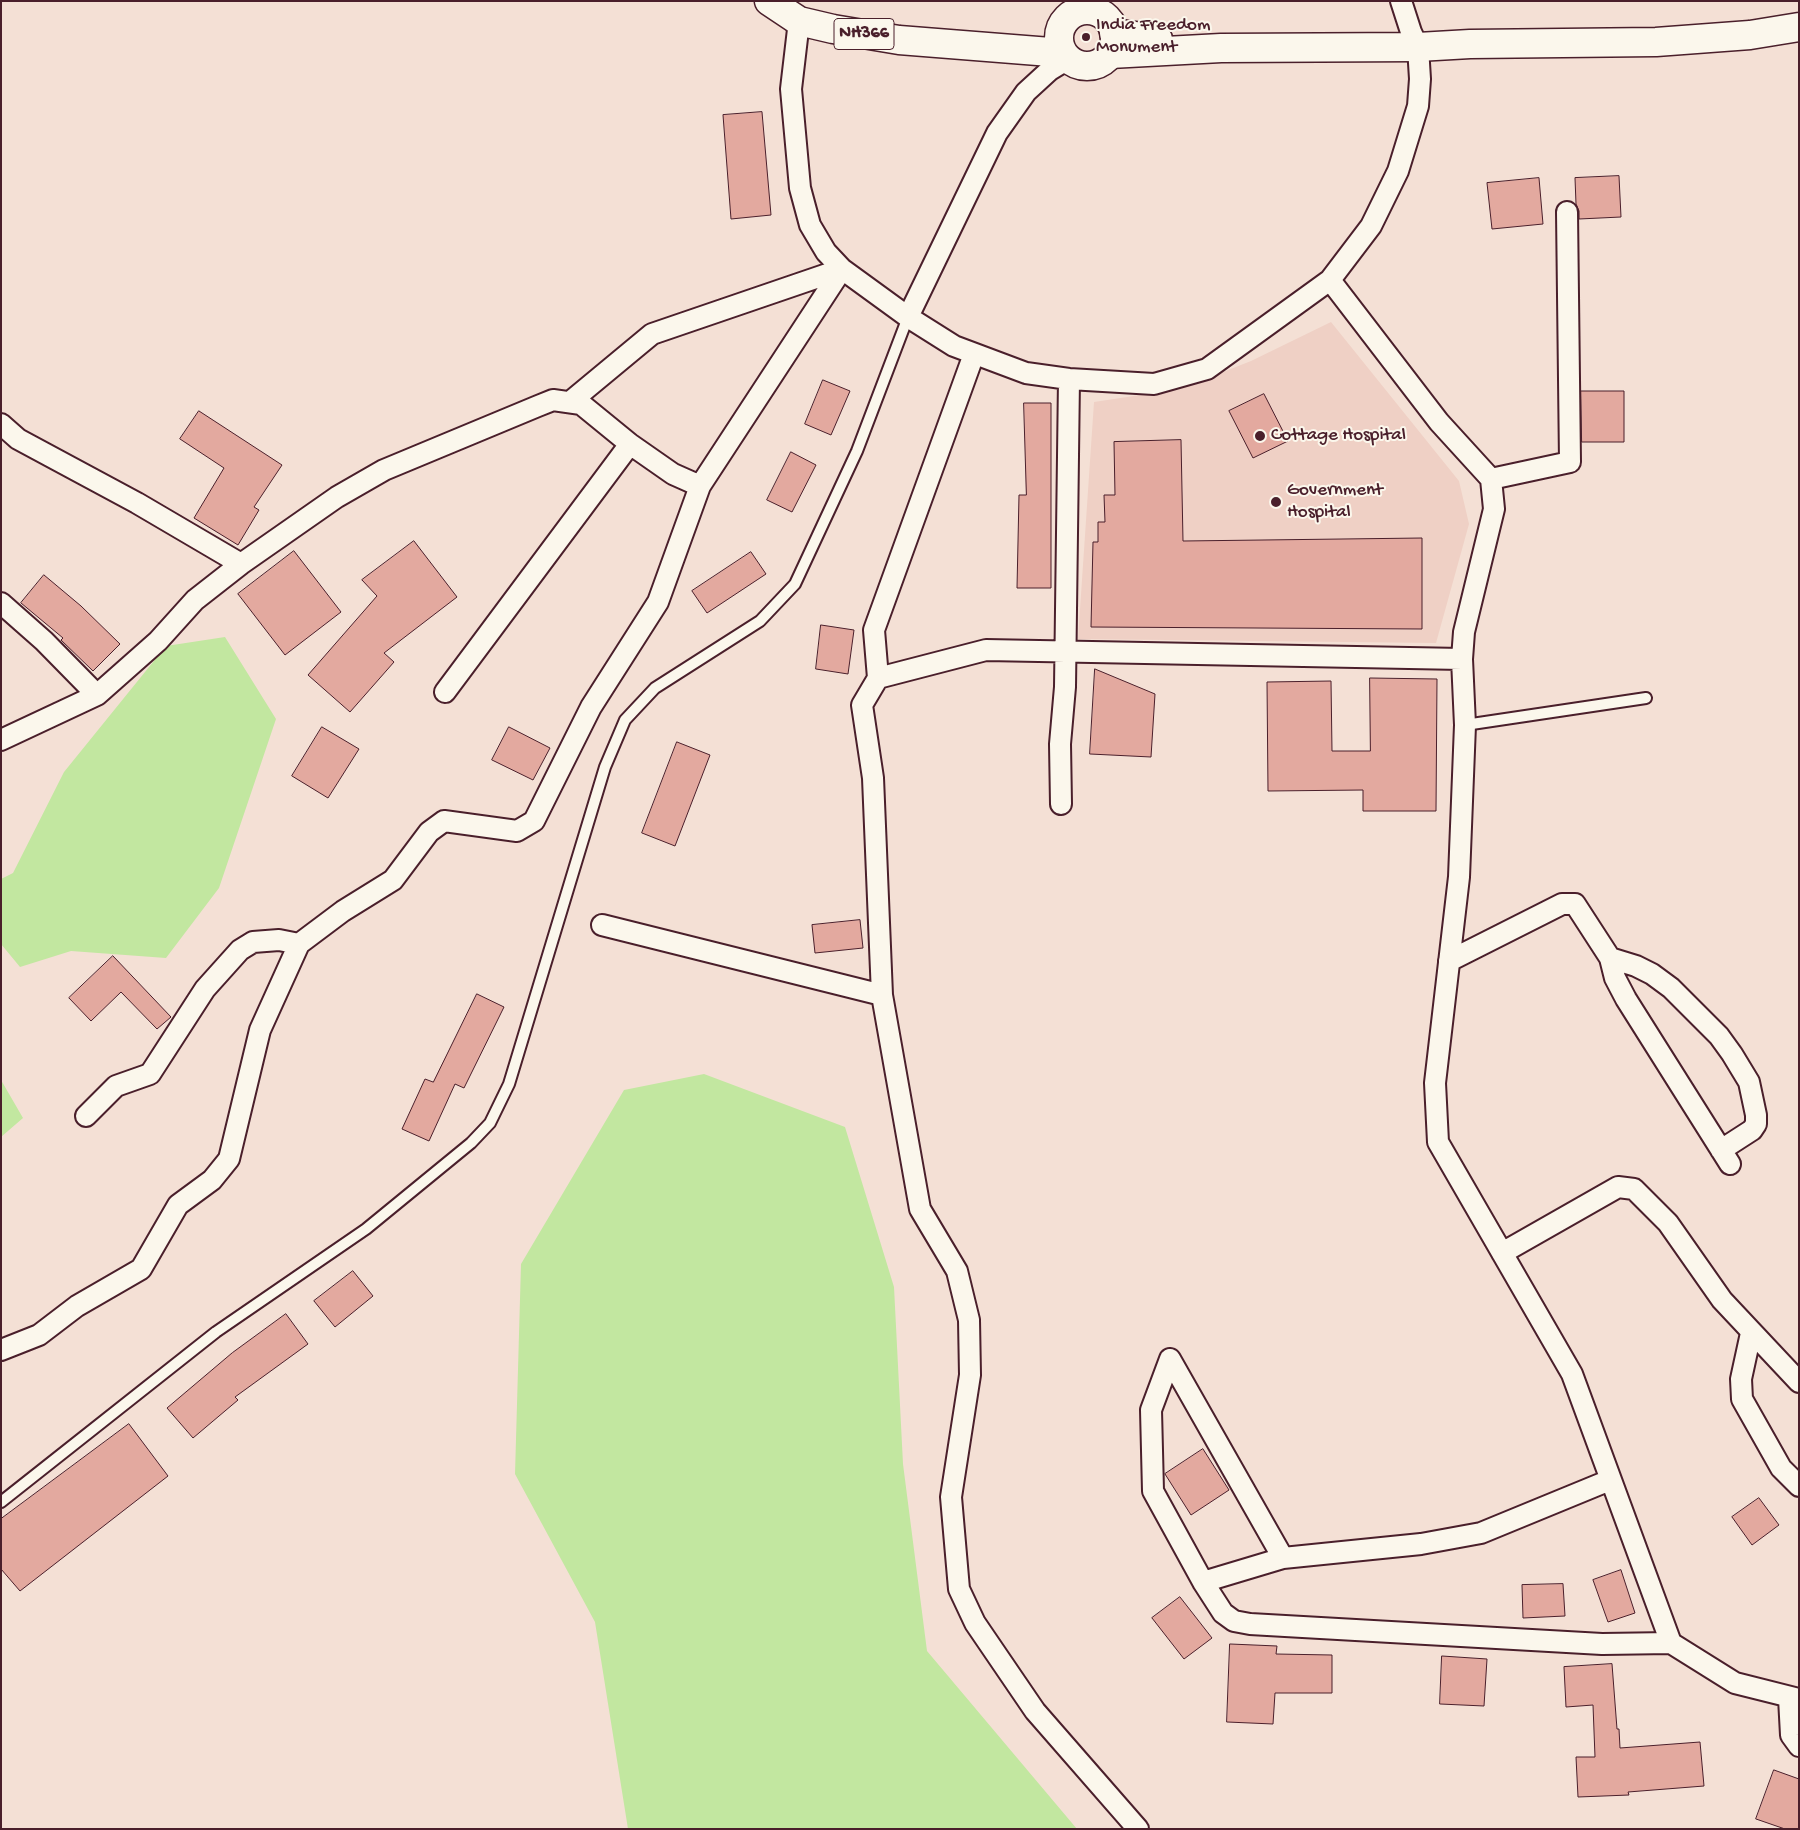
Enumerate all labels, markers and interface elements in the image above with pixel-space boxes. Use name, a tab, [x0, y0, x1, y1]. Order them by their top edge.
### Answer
place label: India Freedom Monument	[1096, 15, 1210, 59]
road number: NH366	[834, 18, 894, 50]
marker: India Freedom Monument	[1080, 31, 1092, 43]
place label: Cottage Hospital	[1271, 425, 1406, 447]
marker: Cottage Hospital	[1253, 429, 1267, 443]
place label: Government Hospital	[1287, 480, 1383, 524]
marker: Government Hospital	[1269, 495, 1283, 509]

